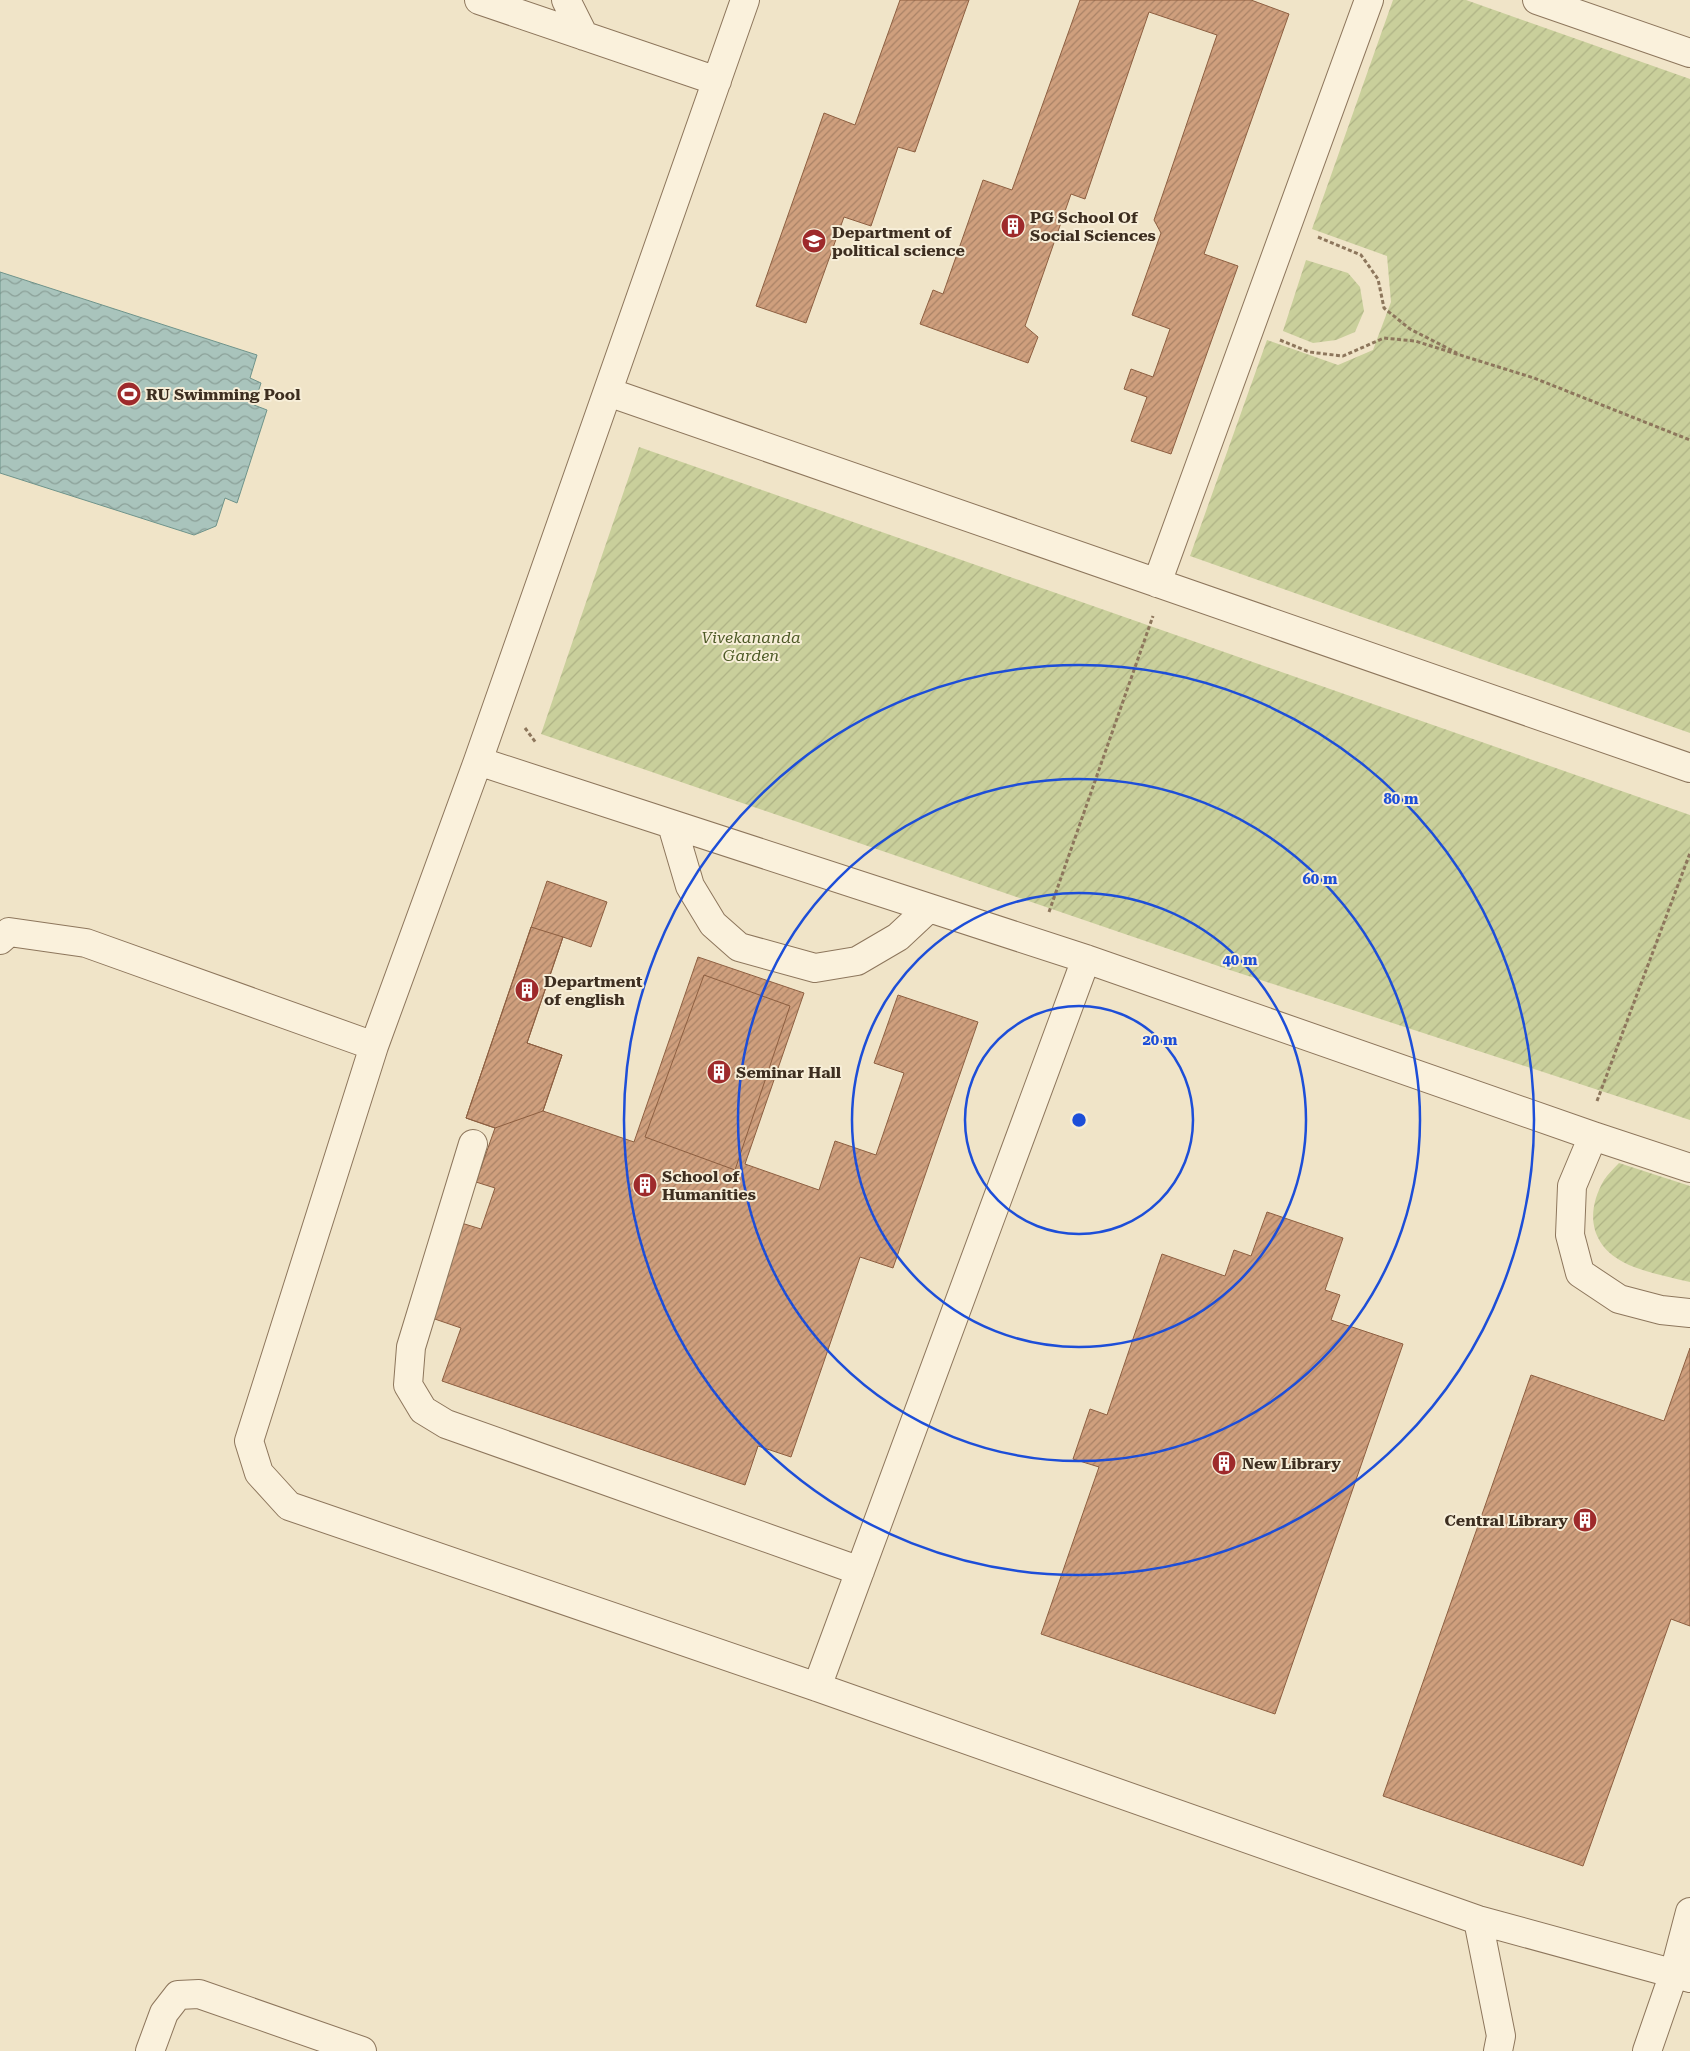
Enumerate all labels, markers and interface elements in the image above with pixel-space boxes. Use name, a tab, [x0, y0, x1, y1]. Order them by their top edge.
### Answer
place label: PG School Of Social Sciences	[1030, 208, 1156, 245]
building icon: PG School Of Social Sciences	[1000, 213, 1026, 239]
place label: Department of political science	[832, 223, 965, 260]
school or university icon: Department of political science	[801, 228, 827, 254]
sports icon: RU Swimming Pool	[116, 381, 142, 407]
place label: RU Swimming Pool	[146, 385, 301, 404]
park label: Vivekananda Garden	[701, 628, 801, 665]
text: 80 m	[1383, 790, 1419, 808]
text: 60 m	[1302, 870, 1338, 888]
text: 40 m	[1222, 951, 1258, 969]
place label: Department of english	[544, 972, 643, 1009]
building icon: Department of english	[514, 977, 540, 1003]
text: 20 m	[1142, 1031, 1178, 1049]
building icon: Seminar Hall	[706, 1059, 732, 1085]
place label: Seminar Hall	[736, 1063, 842, 1082]
centre of rings	[1070, 1111, 1088, 1129]
place label: School of Humanities	[662, 1167, 756, 1204]
building icon: School of Humanities	[632, 1172, 658, 1198]
building icon: New Library	[1211, 1450, 1237, 1476]
place label: New Library	[1242, 1454, 1341, 1473]
building icon: Central Library	[1572, 1507, 1598, 1533]
place label: Central Library	[1444, 1511, 1568, 1530]

